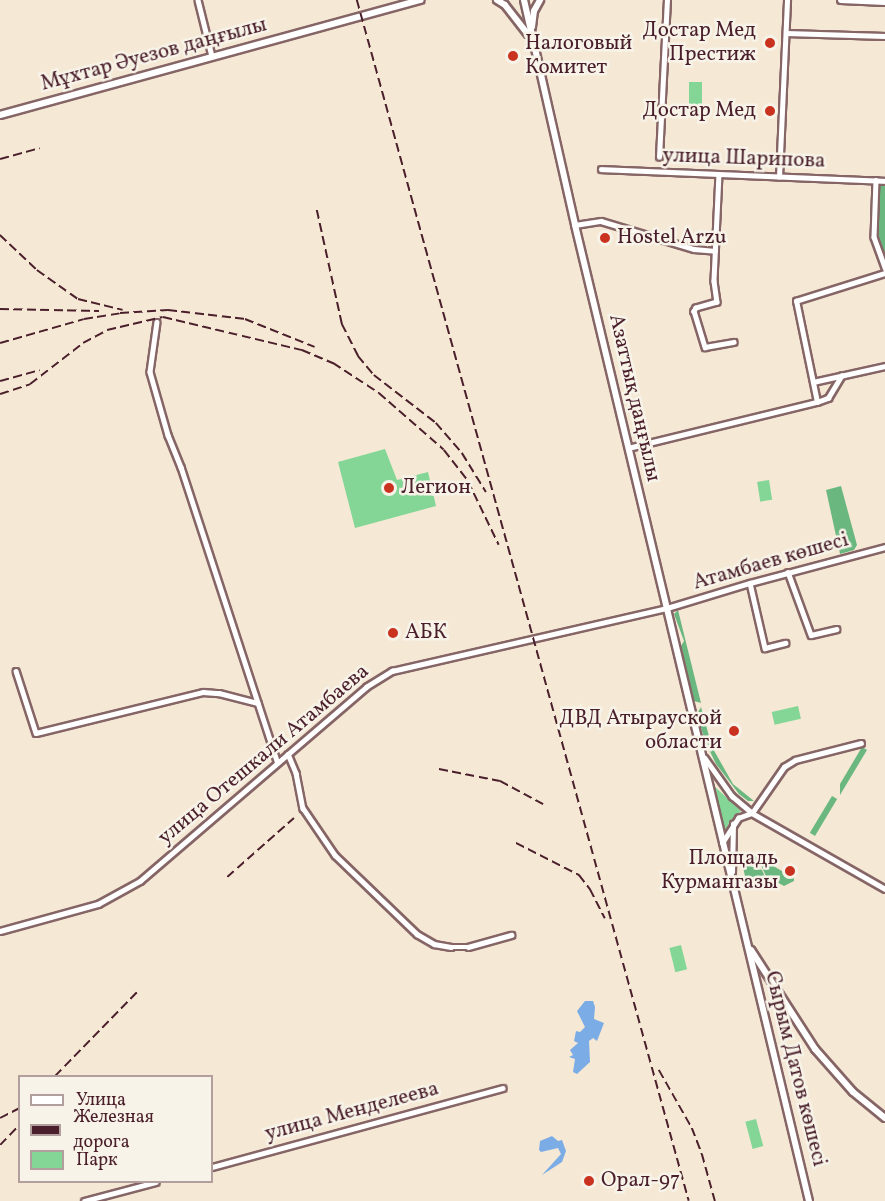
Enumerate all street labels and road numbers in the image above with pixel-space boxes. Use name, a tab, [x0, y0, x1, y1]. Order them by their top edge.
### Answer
street label: Мұхтар Әуезов даңғылы	[38, 13, 270, 97]
street label: улица Шарипова	[662, 144, 826, 174]
street label: Азаттық даңғылы	[602, 312, 666, 484]
street label: Атамбаев көшесі	[690, 528, 852, 596]
street label: улица Отешкали Атамбаева	[153, 659, 375, 851]
street label: Сырым Датов көшесі	[759, 969, 831, 1169]
street label: улица Менделеева	[262, 1077, 442, 1147]

